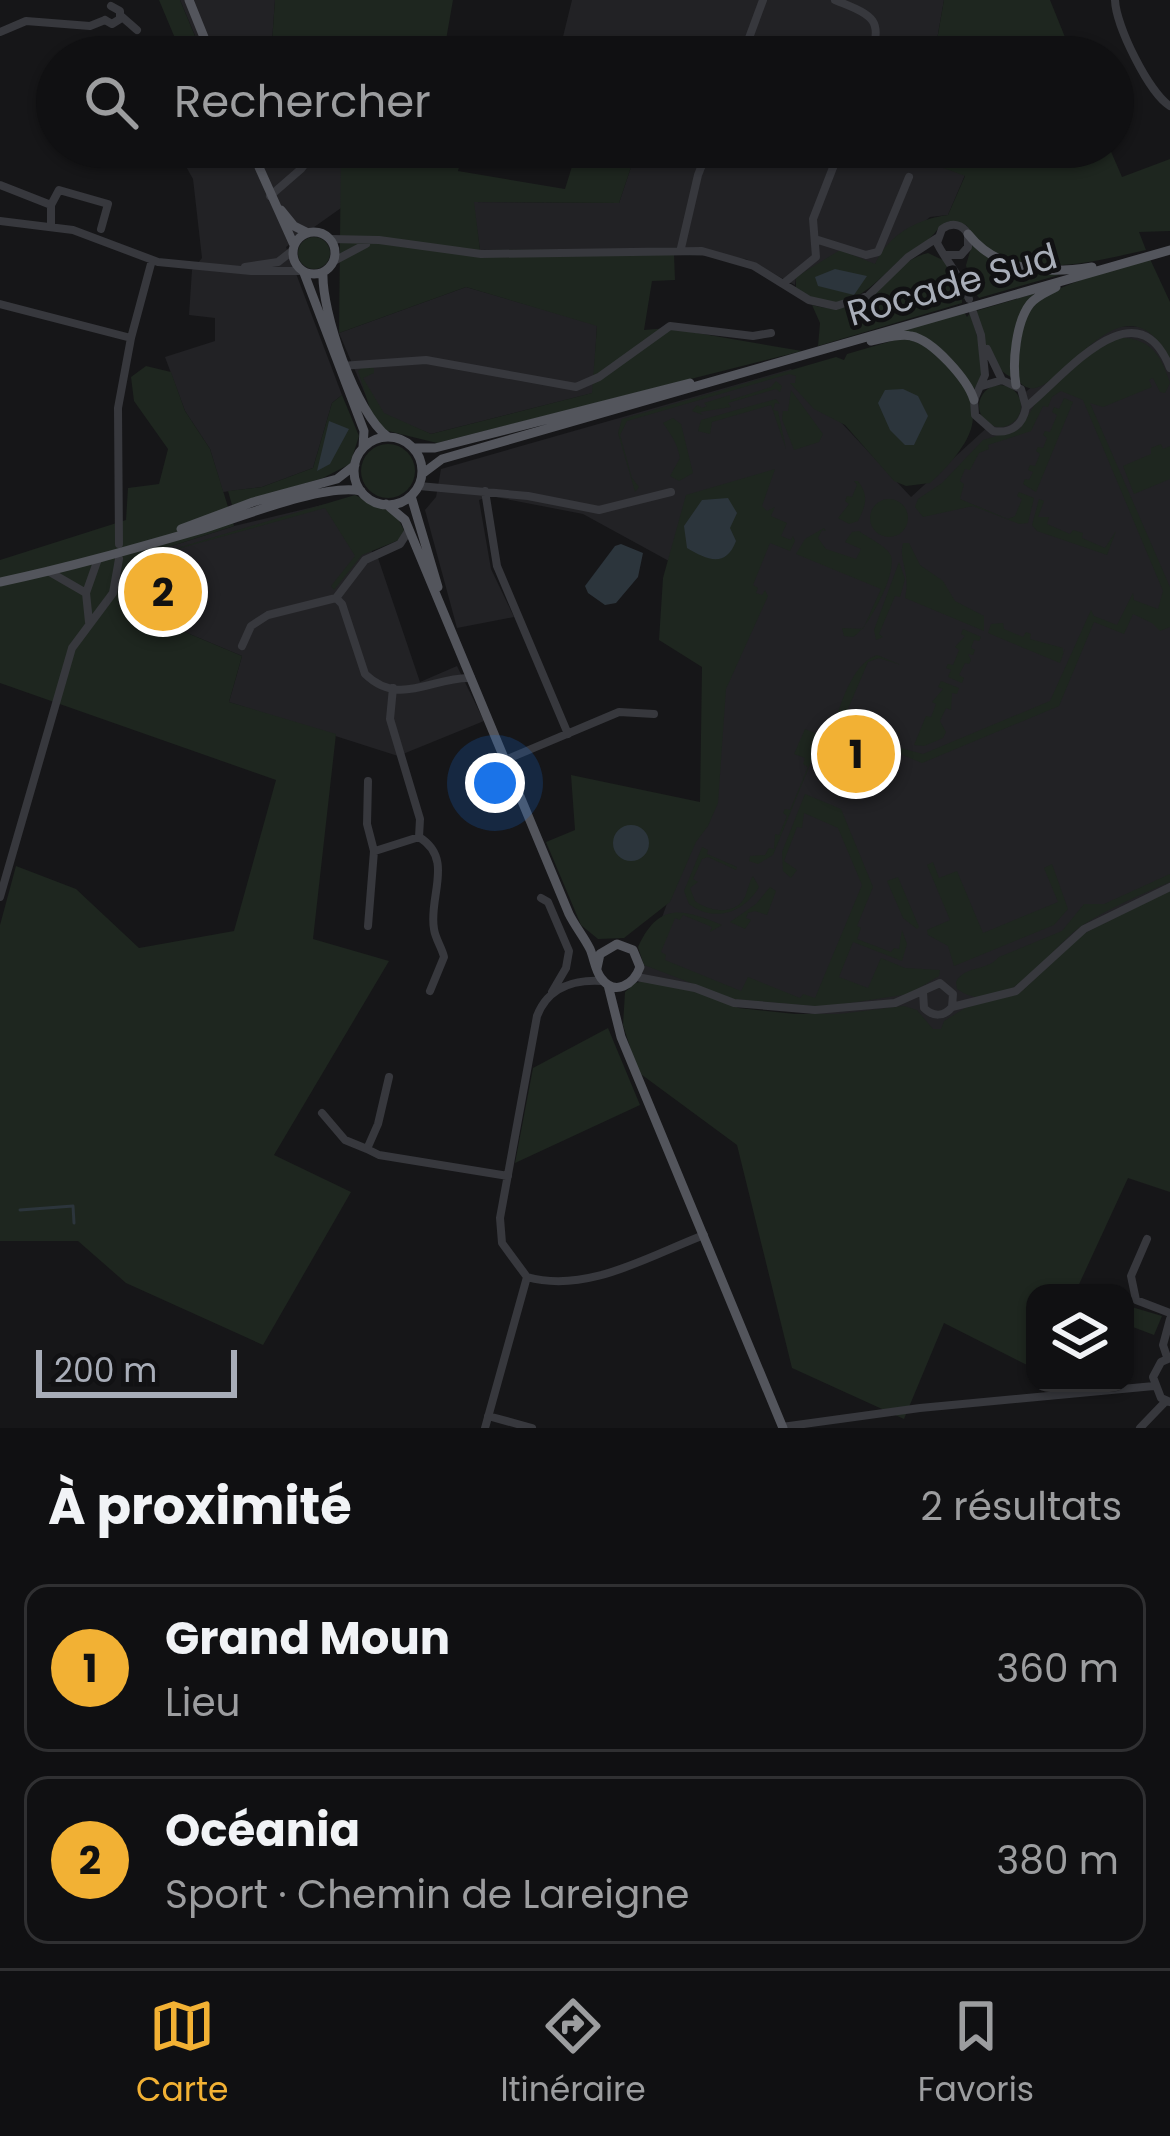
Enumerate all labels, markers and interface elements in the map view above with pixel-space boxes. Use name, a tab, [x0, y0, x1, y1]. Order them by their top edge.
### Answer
search box	[36, 36, 1134, 168]
icon: search	[78, 69, 144, 135]
text: Rechercher	[174, 70, 431, 133]
street label: Rocade Sud	[841, 230, 1063, 339]
pin: 2	[124, 547, 202, 637]
pin: 1	[817, 709, 895, 799]
your location	[465, 753, 525, 813]
map controls	[1026, 1284, 1134, 1392]
button: layers	[1026, 1284, 1134, 1392]
scale bar	[36, 1344, 237, 1397]
text: 200 m	[54, 1347, 157, 1394]
text: À proximité	[48, 1470, 352, 1542]
text: 2 résultats	[920, 1479, 1122, 1534]
text: Grand Moun	[165, 1607, 450, 1670]
text: 1	[83, 1641, 97, 1696]
text: 360 m	[996, 1641, 1119, 1696]
text: Lieu	[165, 1675, 241, 1730]
text: Océania	[165, 1799, 360, 1862]
text: 2	[79, 1833, 101, 1888]
text: 380 m	[996, 1833, 1119, 1888]
text: Sport · Chemin de Lareigne	[165, 1867, 689, 1922]
tab: Carte	[136, 1993, 229, 2115]
tab: Itinéraire	[500, 1993, 646, 2115]
tab: Favoris	[918, 1993, 1034, 2115]

